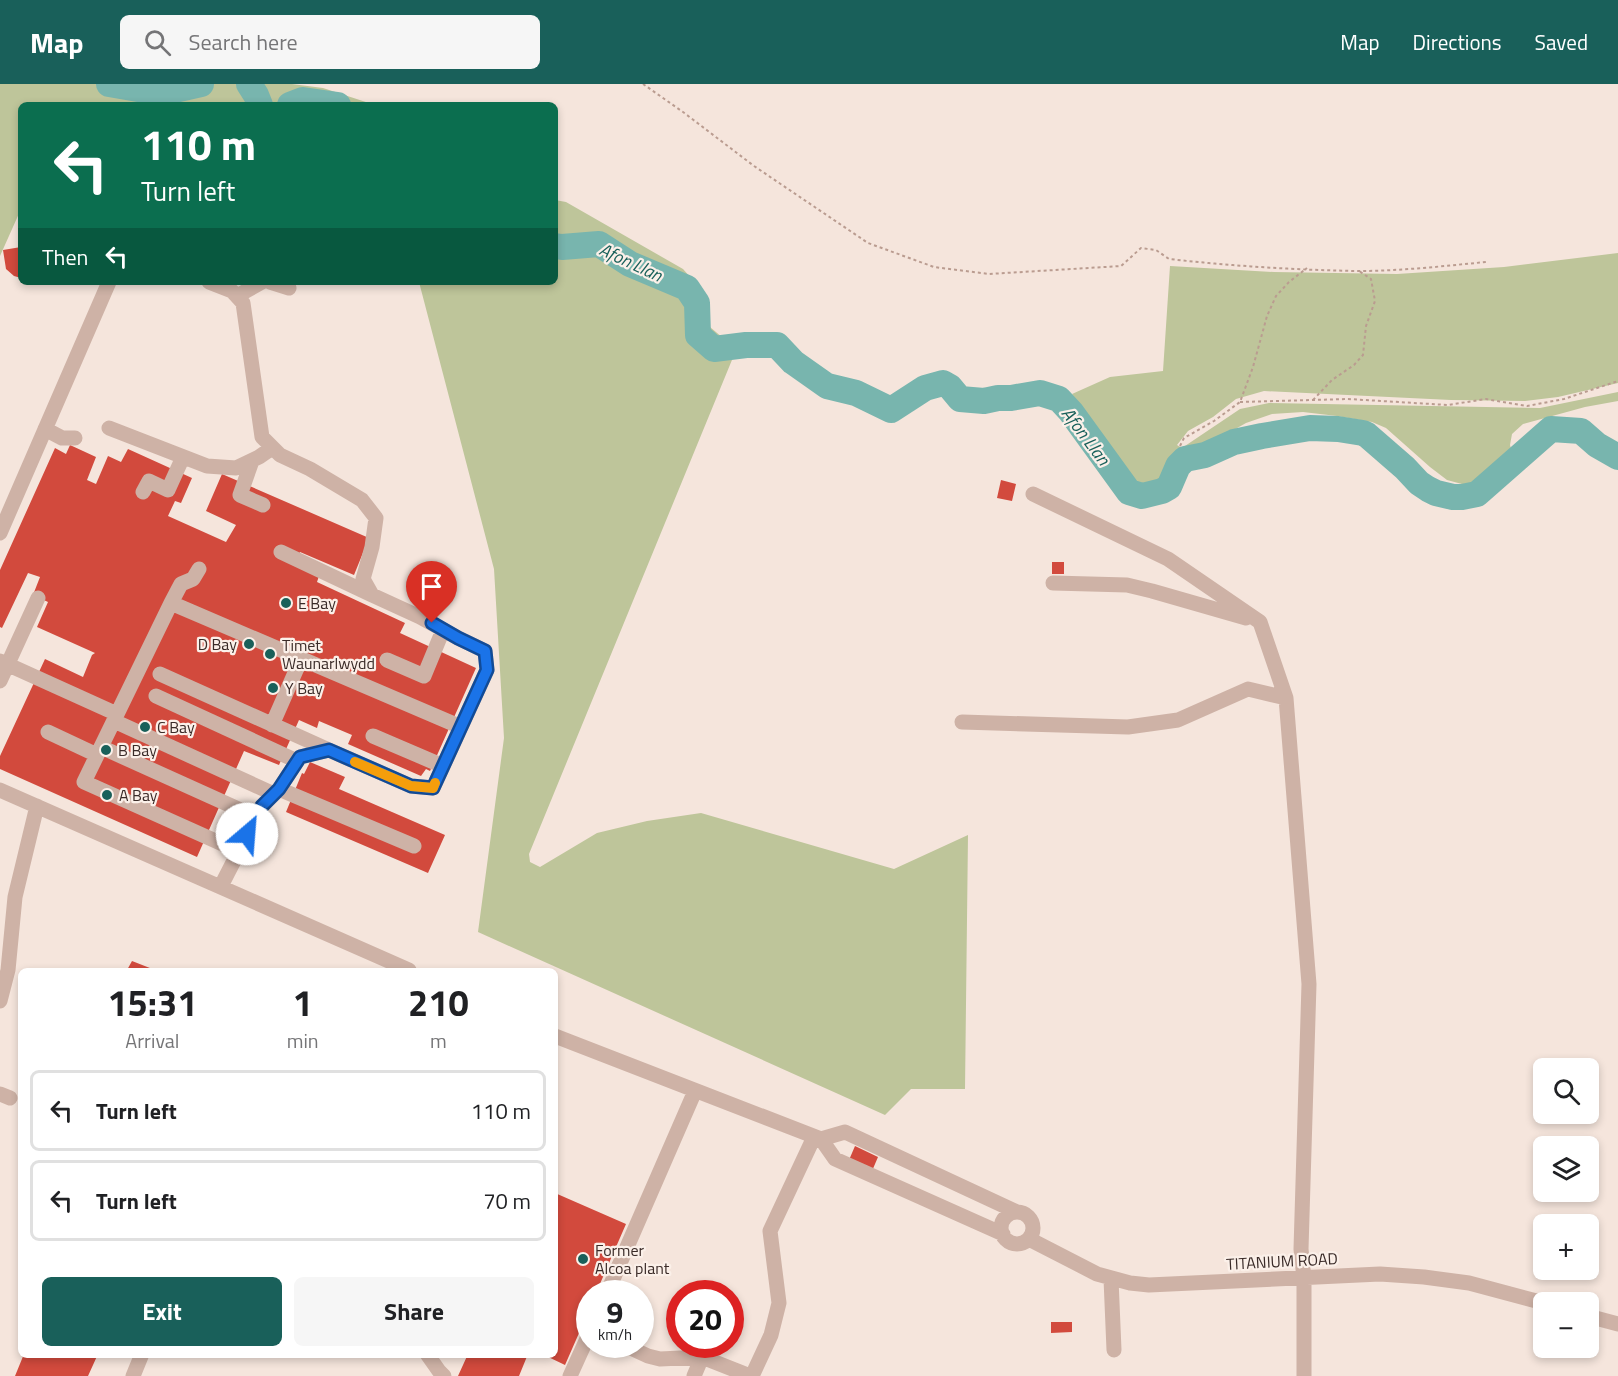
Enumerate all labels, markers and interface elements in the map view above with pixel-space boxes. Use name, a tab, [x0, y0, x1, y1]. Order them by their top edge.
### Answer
search box	[120, 15, 540, 69]
text: Map	[30, 21, 84, 64]
text: Search here	[189, 25, 298, 59]
icon: search	[141, 26, 174, 59]
text: Map	[1340, 26, 1380, 58]
text: Directions	[1413, 26, 1502, 58]
text: Saved	[1535, 26, 1588, 58]
text: 110 m	[141, 112, 256, 176]
icon: left	[42, 126, 120, 204]
text: Turn left	[141, 170, 235, 211]
water label: Afon Llan	[595, 236, 668, 289]
text: Then	[42, 240, 88, 274]
icon: left	[100, 240, 133, 273]
water label: Afon Llan	[1055, 401, 1117, 472]
pin	[406, 561, 457, 623]
icon: arrive	[415, 570, 448, 603]
place label: E Bay	[298, 591, 336, 615]
marker: E Bay	[279, 596, 293, 610]
place label: D Bay	[198, 632, 237, 656]
place label: Timet Waunarlwydd	[282, 633, 375, 675]
marker: D Bay	[242, 637, 256, 651]
marker: Timet Waunarlwydd	[263, 647, 277, 661]
place label: Y Bay	[285, 676, 323, 700]
marker: Y Bay	[266, 681, 280, 695]
place label: C Bay	[157, 715, 195, 739]
marker: C Bay	[138, 720, 152, 734]
place label: B Bay	[118, 738, 157, 762]
marker: B Bay	[99, 743, 113, 757]
place label: A Bay	[119, 783, 158, 807]
marker: A Bay	[100, 788, 114, 802]
position arrow	[215, 802, 279, 866]
text: 15:31	[107, 975, 197, 1030]
text: 1	[293, 975, 313, 1030]
text: 210	[408, 975, 469, 1030]
text: Arrival	[125, 1025, 180, 1056]
text: min	[287, 1025, 319, 1056]
text: m	[430, 1025, 447, 1056]
map controls	[1533, 1058, 1599, 1358]
button: search	[1533, 1058, 1599, 1124]
icon: left	[45, 1094, 78, 1127]
text: Turn left	[96, 1094, 177, 1128]
text: 110 m	[471, 1094, 531, 1128]
button: layers	[1533, 1136, 1599, 1202]
icon: left	[45, 1184, 78, 1217]
text: Turn left	[96, 1184, 177, 1218]
text: 70 m	[483, 1184, 531, 1218]
button: +	[1533, 1214, 1599, 1280]
place label: Former Alcoa plant	[595, 1238, 670, 1280]
street label: TITANIUM ROAD	[1226, 1246, 1338, 1276]
marker: Former Alcoa plant	[576, 1252, 590, 1266]
button: Exit	[42, 1277, 282, 1346]
button: Share	[294, 1277, 534, 1346]
speed limit sign: 20	[666, 1280, 744, 1358]
text: 9	[607, 1289, 623, 1335]
button: −	[1533, 1292, 1599, 1358]
text: km/h	[598, 1323, 632, 1346]

